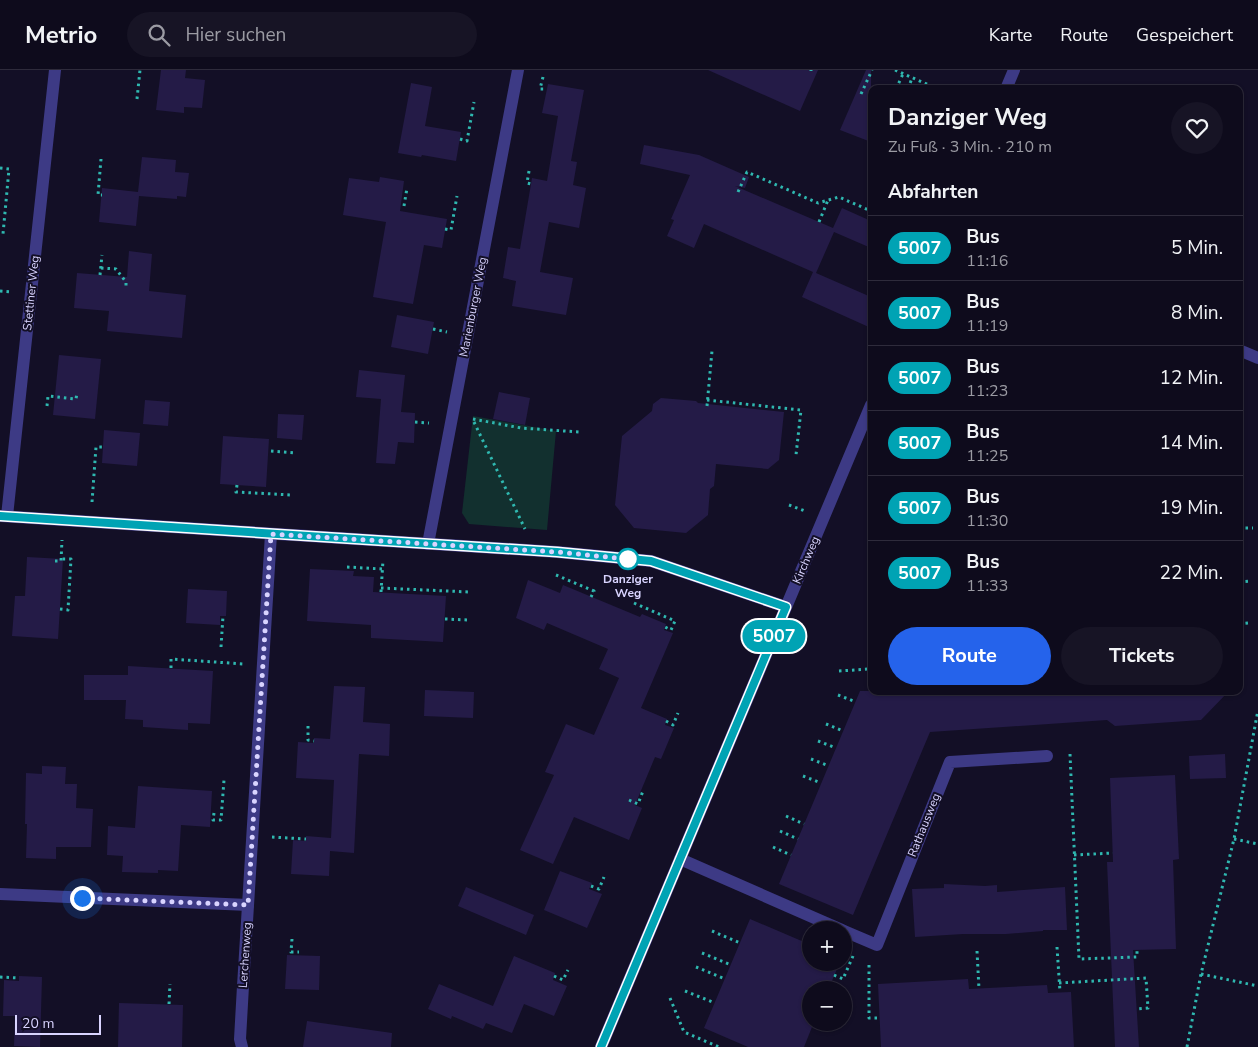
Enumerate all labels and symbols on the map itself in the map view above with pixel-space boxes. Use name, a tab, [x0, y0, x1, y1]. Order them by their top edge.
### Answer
street label: Stettiner Weg	[19, 255, 43, 331]
street label: Marienburger Weg	[455, 256, 491, 358]
street label: Kirchweg	[789, 534, 823, 586]
marker: Danziger Weg	[617, 548, 639, 570]
place label: Danziger Weg	[603, 571, 653, 601]
line badge: 5007	[739, 620, 809, 652]
street label: Rathausweg	[904, 791, 944, 859]
your location	[70, 886, 95, 911]
street label: Lerchenweg	[235, 922, 255, 988]
scale bar	[15, 1012, 101, 1035]

